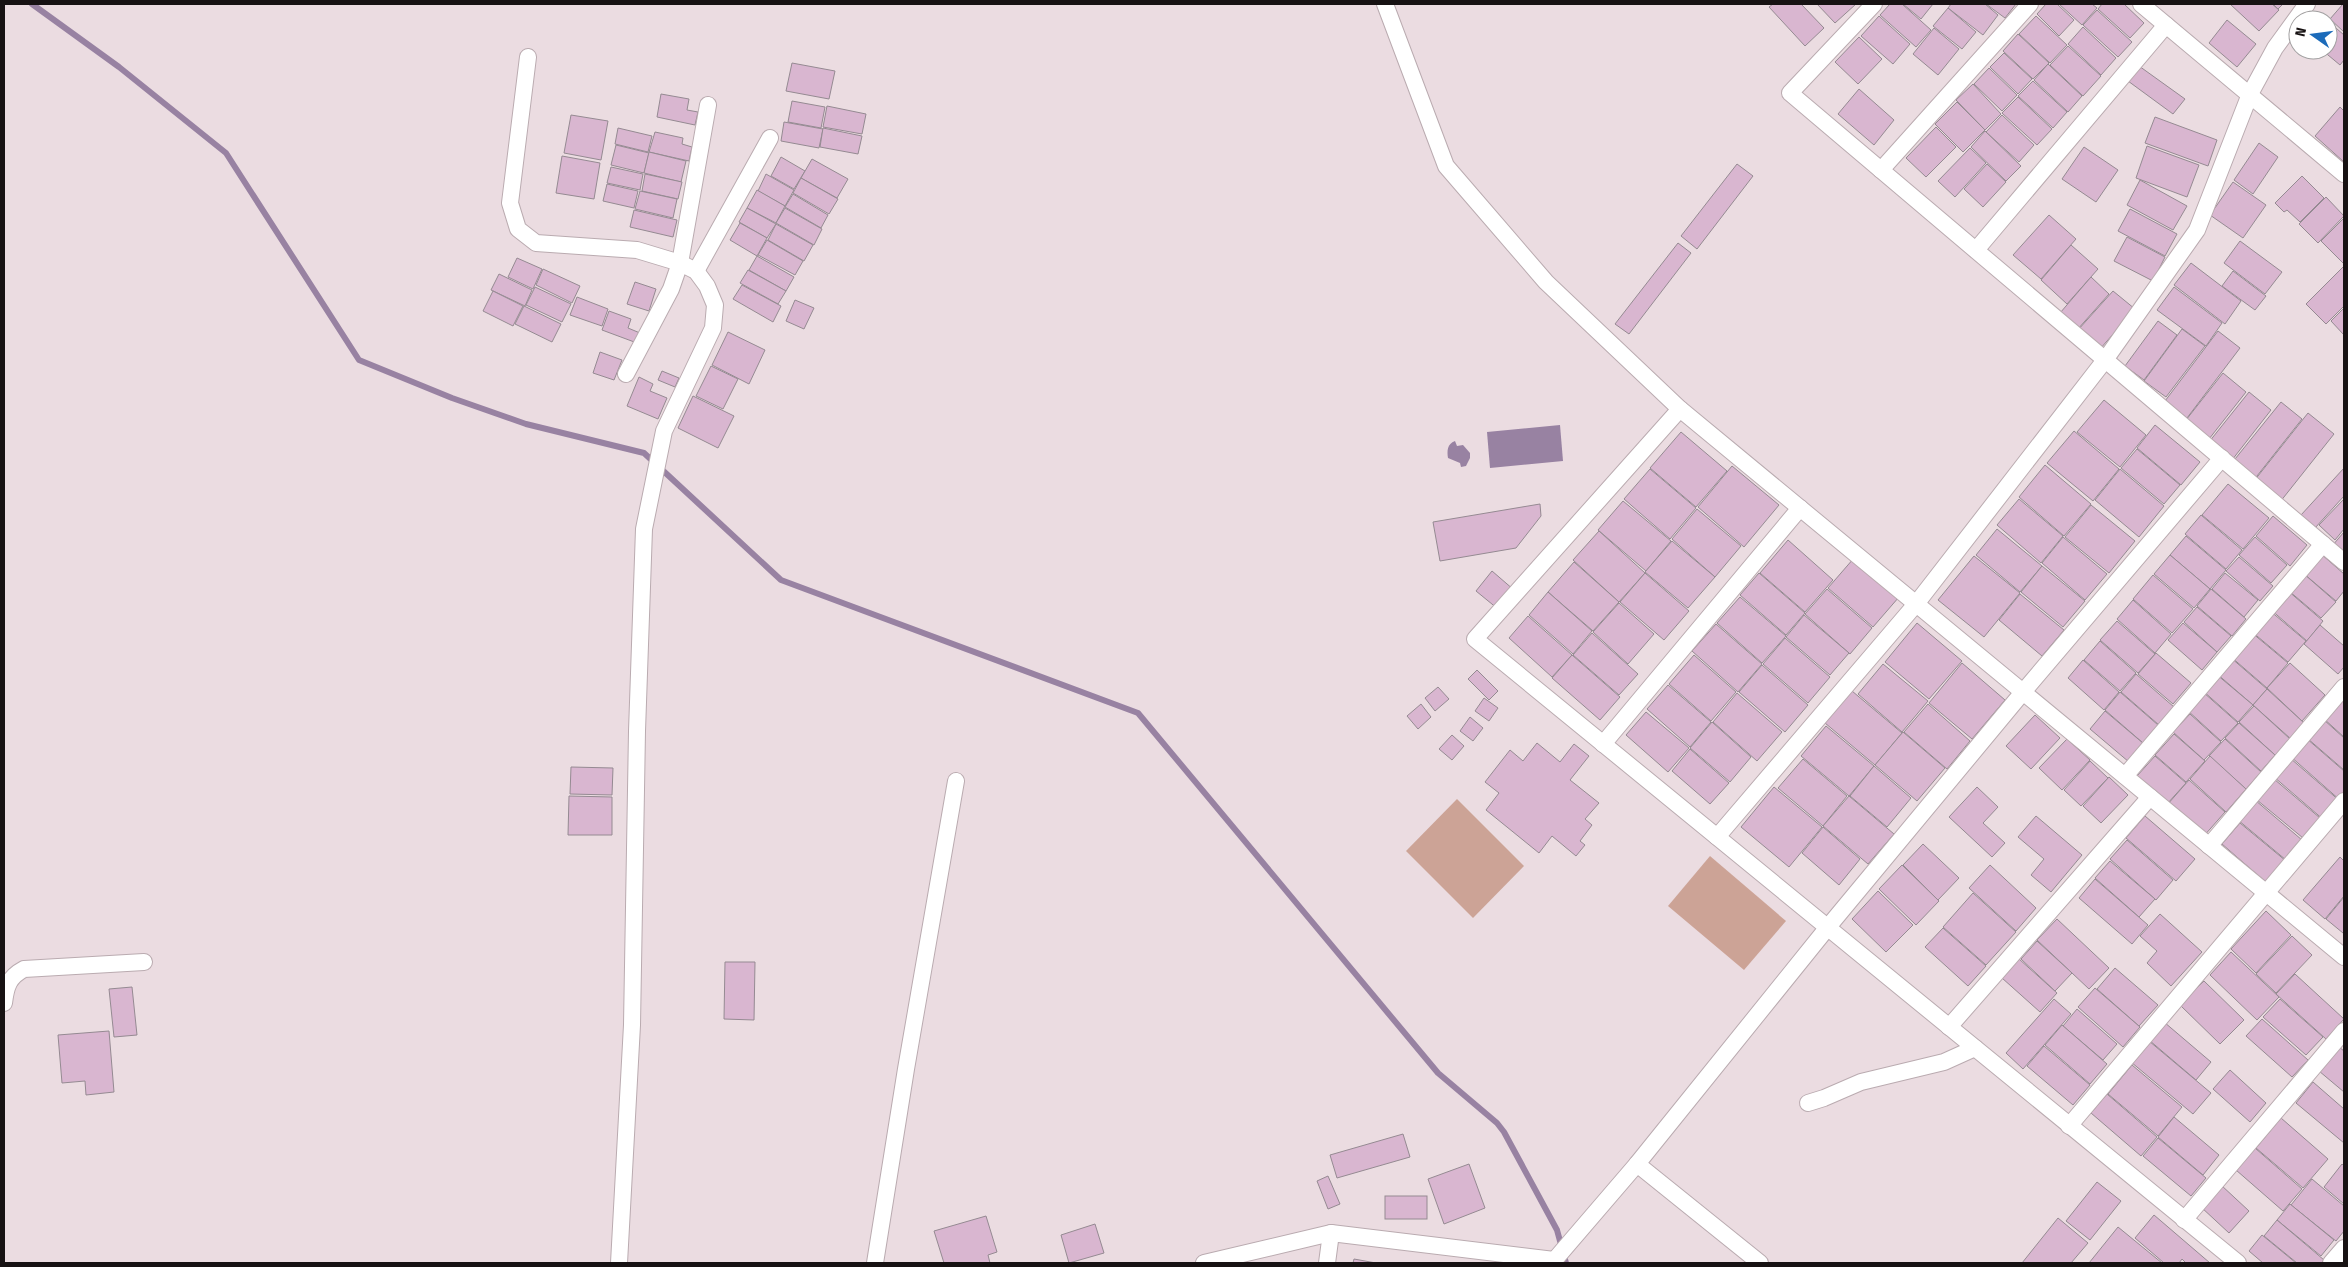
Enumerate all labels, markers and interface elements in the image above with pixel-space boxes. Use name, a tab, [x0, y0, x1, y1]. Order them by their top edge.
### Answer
north arrow	[2288, 10, 2338, 60]
text: N	[2292, 26, 2310, 38]

